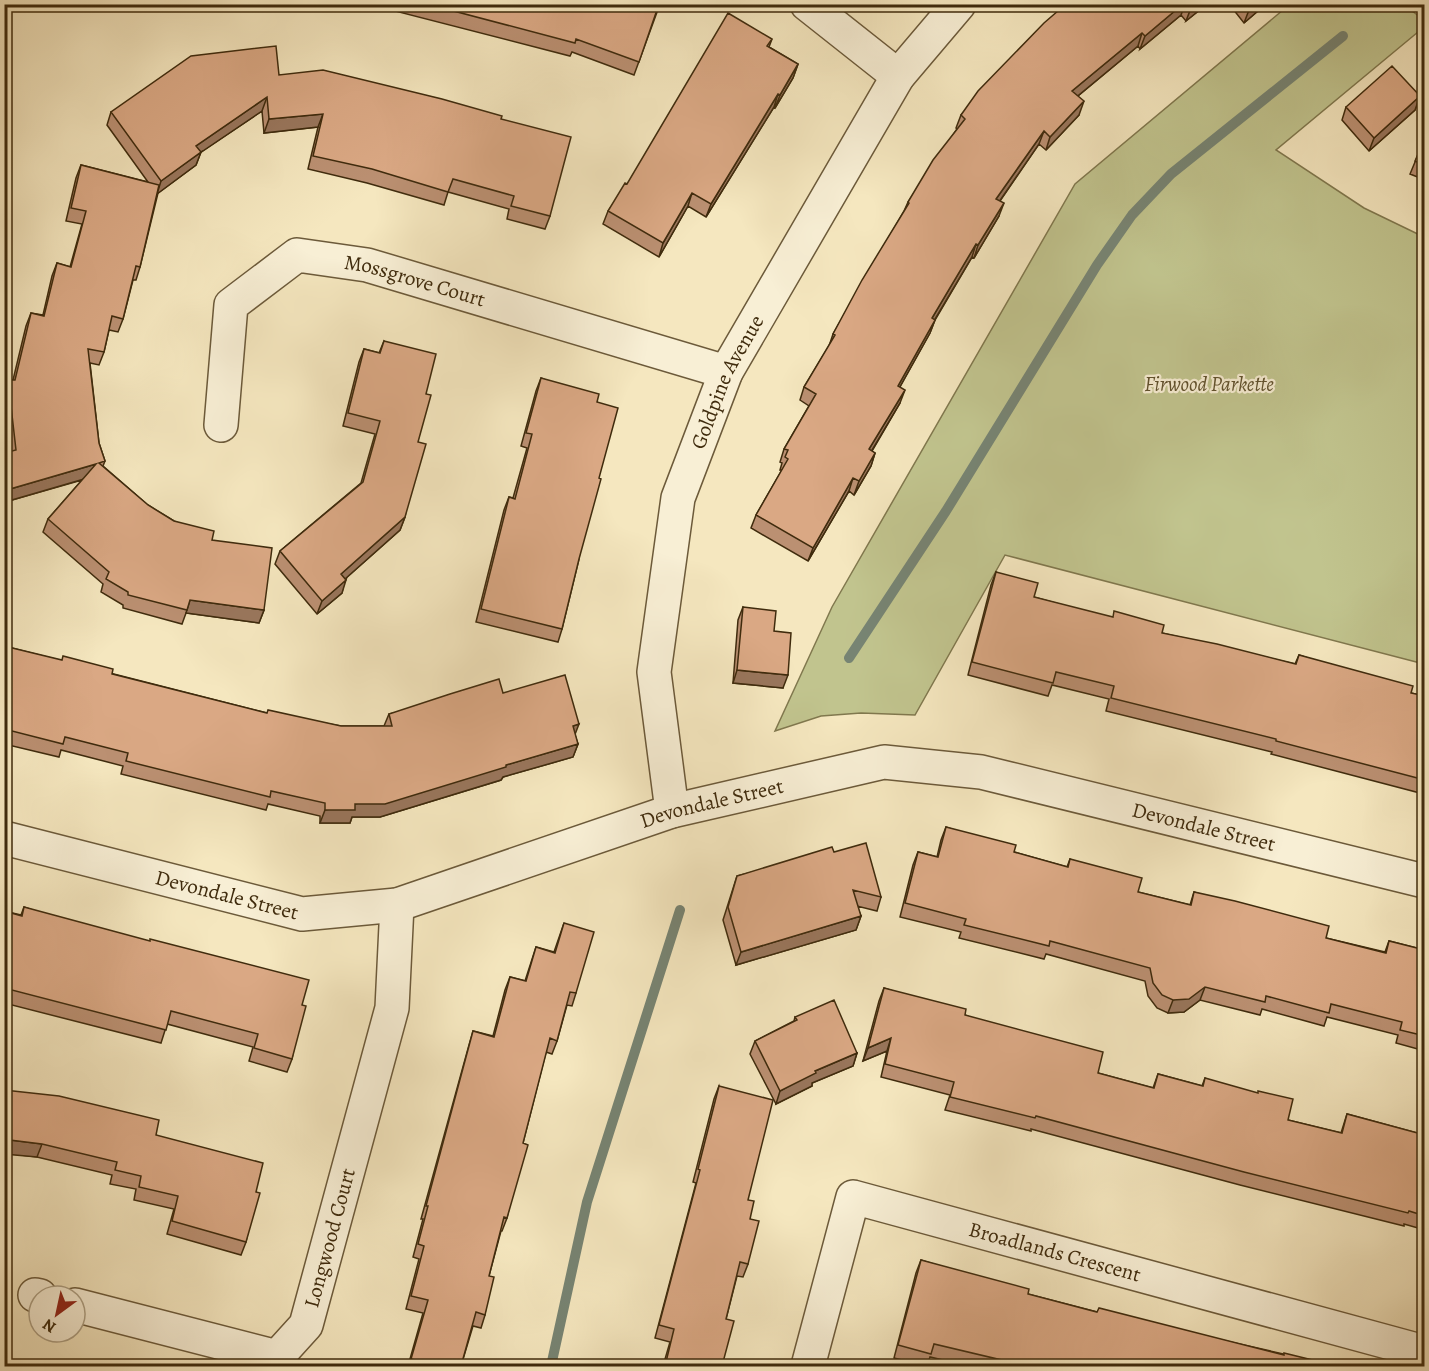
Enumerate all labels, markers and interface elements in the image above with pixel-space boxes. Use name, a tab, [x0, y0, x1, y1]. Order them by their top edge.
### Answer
street label: Mossgrove Court	[343, 248, 489, 314]
street label: Goldpine Avenue	[684, 310, 770, 453]
park label: Firwood Parkette	[1144, 370, 1274, 398]
street label: Devondale Street	[636, 772, 786, 835]
street label: Devondale Street	[1129, 796, 1278, 858]
street label: Devondale Street	[152, 863, 301, 927]
street label: Longwood Court	[297, 1165, 362, 1311]
street label: Broadlands Crescent	[966, 1215, 1144, 1288]
north arrow	[27, 1284, 87, 1344]
text: N	[38, 1313, 60, 1338]

